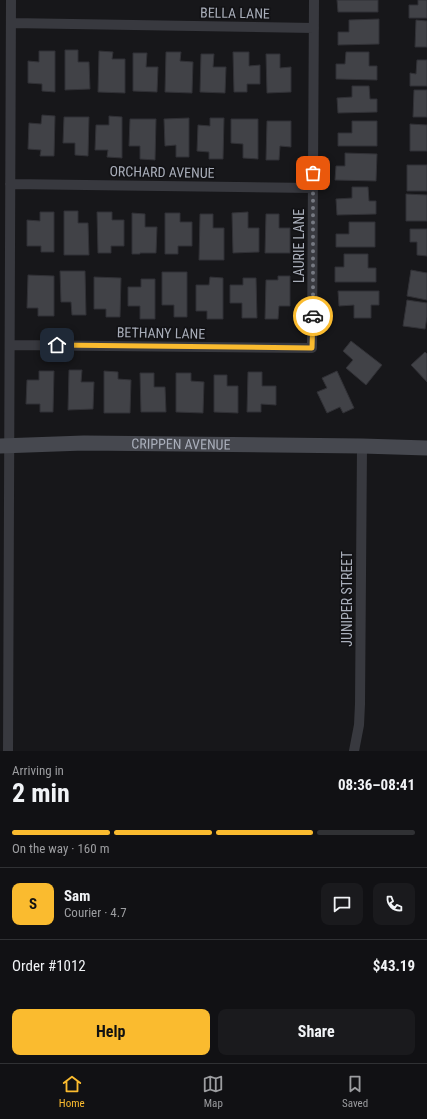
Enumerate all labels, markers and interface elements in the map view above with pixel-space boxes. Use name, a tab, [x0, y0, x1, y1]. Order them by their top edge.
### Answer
street label: BELLA LANE	[200, 4, 270, 22]
pin	[296, 156, 330, 190]
icon: bag	[302, 162, 324, 184]
street label: ORCHARD AVENUE	[109, 163, 215, 181]
street label: LAURIE LANE	[291, 209, 307, 283]
courier	[293, 296, 333, 336]
icon: car	[302, 305, 324, 327]
street label: BETHANY LANE	[117, 324, 205, 342]
pin	[40, 328, 74, 362]
icon: home	[46, 334, 68, 356]
street label: CRIPPEN AVENUE	[131, 436, 231, 453]
street label: JUNIPER STREET	[339, 551, 355, 647]
text: Arriving in	[12, 763, 64, 778]
text: 08:36–08:41	[338, 776, 415, 794]
text: 2 min	[12, 778, 70, 808]
text: On the way · 160 m	[12, 841, 109, 856]
button: chat	[321, 883, 363, 925]
button: phone	[373, 883, 415, 925]
text: Sam	[64, 887, 90, 905]
text: S	[29, 895, 37, 913]
text: Courier · 4.7	[64, 905, 127, 920]
text: Order #1012	[12, 957, 86, 975]
text: $43.19	[373, 957, 415, 975]
button: Help	[12, 1009, 210, 1055]
button: Share	[218, 1009, 415, 1055]
tab: Home	[59, 1073, 85, 1110]
tab: Map	[202, 1073, 224, 1110]
tab: Saved	[342, 1073, 368, 1110]

